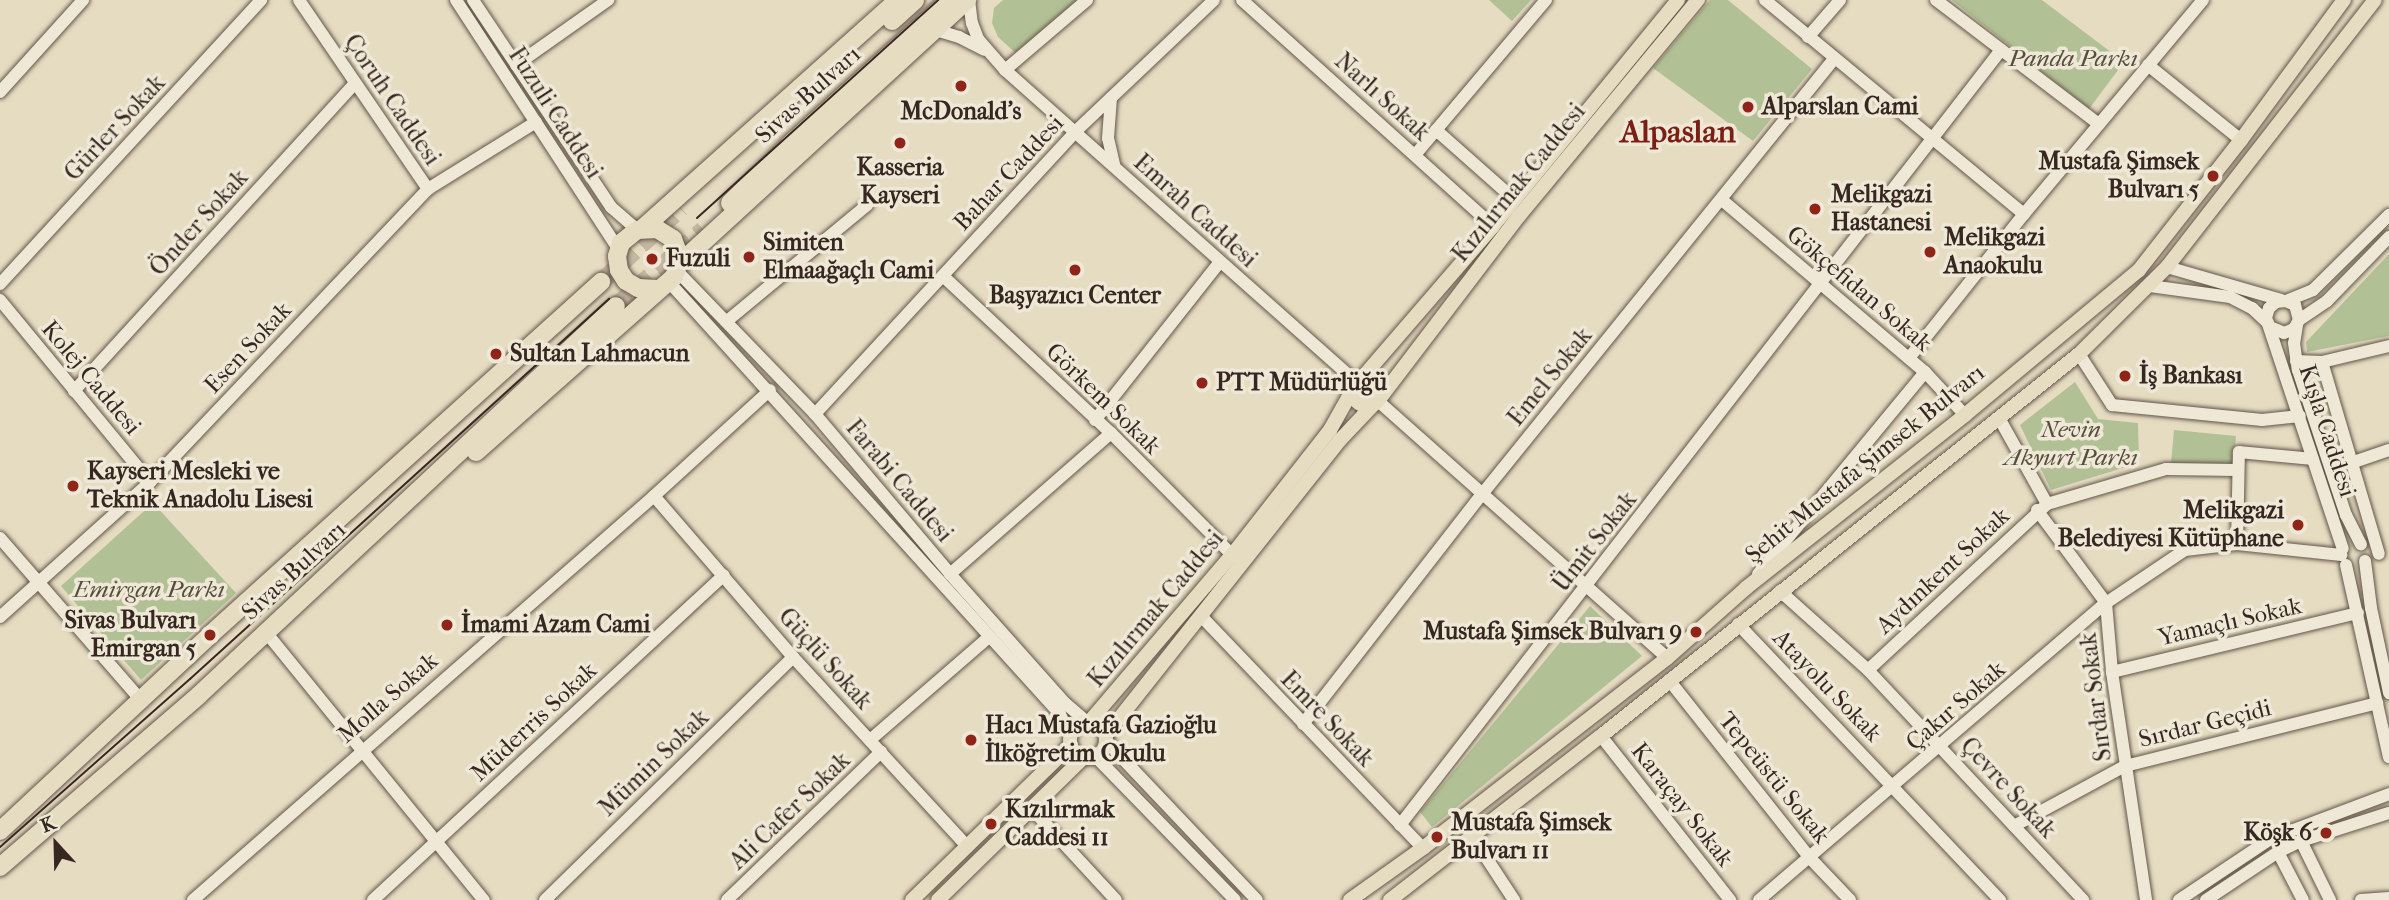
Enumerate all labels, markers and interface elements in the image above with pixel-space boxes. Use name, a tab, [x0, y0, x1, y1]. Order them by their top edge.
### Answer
street label: Çoruh Caddesi	[338, 29, 446, 171]
street label: Sivas Bulvarı	[749, 40, 867, 150]
street label: Fuzuli Caddesi	[502, 42, 608, 184]
park label: Panda Parkı	[2008, 45, 2138, 73]
street label: Narlı Sokak	[1329, 47, 1435, 147]
street label: Gürler Sokak	[59, 69, 171, 187]
marker: McDonald's	[953, 78, 969, 94]
place label: Alparslan Cami	[1762, 93, 1918, 121]
place label: McDonald's	[901, 98, 1021, 126]
street label: Kızılırmak Caddesi	[1446, 98, 1592, 268]
marker: Alparslan Cami	[1740, 99, 1756, 115]
street label: Bahar Caddesi	[948, 109, 1070, 237]
district label: Alpaslan	[1620, 113, 1736, 151]
marker: Kasseria Kayseri	[892, 135, 908, 151]
street label: Emrah Caddesi	[1127, 148, 1263, 274]
place label: Mustafa Şimsek Bulvarı 5	[2039, 148, 2199, 204]
place label: Kasseria Kayseri	[857, 154, 943, 210]
street label: Önder Sokak	[144, 164, 254, 282]
marker: Mustafa Şimsek Bulvarı 5	[2205, 168, 2221, 184]
place label: Melikgazi Hastanesi	[1831, 181, 1932, 237]
marker: Melikgazi Hastanesi	[1805, 199, 1825, 219]
street label: Gökçefidan Sokak	[1781, 220, 1937, 358]
place label: Melikgazi Anaokulu	[1944, 224, 2045, 280]
place label: Simiten Elmaağaçlı Cami	[763, 229, 934, 285]
marker: Melikgazi Anaokulu	[1922, 244, 1938, 260]
place label: Fuzuli	[666, 245, 730, 273]
marker: Simiten Elmaağaçlı Cami	[741, 249, 757, 265]
marker: Fuzuli	[644, 251, 660, 267]
marker: Başyazıcı Center	[1067, 262, 1083, 278]
place label: Başyazıcı Center	[989, 282, 1161, 310]
street label: Esen Sokak	[198, 296, 298, 400]
street label: Kolej Caddesi	[35, 315, 147, 441]
street label: Emel Sokak	[1502, 322, 1598, 432]
street label: Görkem Sokak	[1040, 337, 1166, 461]
place label: Sultan Lahmacun	[510, 340, 689, 368]
marker: Sultan Lahmacun	[488, 346, 504, 362]
street label: Şehit Mustafa Şimsek Bulvarı	[1740, 359, 1990, 569]
street label: Kışla Caddesi	[2292, 361, 2362, 501]
place label: İş Bankası	[2139, 362, 2242, 390]
marker: İş Bankası	[2117, 368, 2133, 384]
place label: PTT Müdürlüğü	[1216, 369, 1387, 397]
marker: PTT Müdürlüğü	[1194, 375, 1210, 391]
street label: Farabi Caddesi	[839, 414, 959, 548]
park label: Nevin Akyurt Parkı	[2004, 416, 2138, 472]
place label: Kayseri Mesleki ve Teknik Anadolu Lisesi	[87, 458, 313, 514]
marker: Kayseri Mesleki ve Teknik Anadolu Lisesi	[65, 478, 81, 494]
street label: Ümit Sokak	[1547, 486, 1643, 598]
place label: Melikgazi Belediyesi Kütüphane	[2058, 497, 2284, 553]
street label: Aydınkent Sokak	[1870, 502, 2016, 640]
street label: Sivas Bulvarı	[236, 516, 352, 626]
marker: Melikgazi Belediyesi Kütüphane	[2290, 517, 2306, 533]
street label: Kızılırmak Caddesi	[1082, 525, 1230, 693]
park label: Emirgan Parkı	[73, 576, 225, 604]
street label: Yamaçlı Sokak	[2156, 592, 2304, 652]
street label: Güçlü Sokak	[772, 602, 878, 716]
place label: Sivas Bulvarı Emirgan 5	[64, 607, 196, 663]
place label: İmami Azam Cami	[461, 611, 650, 639]
marker: İmami Azam Cami	[439, 617, 455, 633]
place label: Mustafa Şimsek Bulvarı 9	[1423, 618, 1682, 646]
marker: Mustafa Şimsek Bulvarı 9	[1688, 624, 1704, 640]
street label: Atayolu Sokak	[1767, 624, 1887, 748]
marker: Sivas Bulvarı Emirgan 5	[202, 627, 218, 643]
street label: Sırdar Sokak	[2074, 631, 2118, 763]
street label: Molla Sokak	[332, 647, 444, 749]
street label: Çakır Sokak	[1900, 655, 2012, 757]
street label: Müderris Sokak	[465, 656, 603, 788]
street label: Emre Sokak	[1274, 665, 1380, 773]
street label: Sırdar Geçidi	[2136, 694, 2274, 754]
street label: Mümin Sokak	[593, 703, 715, 823]
street label: Tepeüstü Sokak	[1712, 706, 1836, 850]
place label: Hacı Mustafa Gazioğlu İlköğretim Okulu	[985, 712, 1217, 768]
marker: Hacı Mustafa Gazioğlu İlköğretim Okulu	[963, 732, 979, 748]
street label: Çevre Sokak	[1954, 732, 2062, 844]
street label: Karaçay Sokak	[1625, 737, 1739, 873]
street label: Ali Cafer Sokak	[724, 746, 856, 876]
place label: Kızılırmak Caddesi 11	[1005, 796, 1115, 852]
north arrow	[21, 809, 91, 879]
place label: Mustafa Şimsek Bulvarı 11	[1451, 809, 1611, 865]
text: K	[38, 812, 59, 837]
marker: Kızılırmak Caddesi 11	[983, 816, 999, 832]
place label: Köşk 6	[2243, 819, 2312, 847]
marker: Köşk 6	[2318, 825, 2334, 841]
marker: Mustafa Şimsek Bulvarı 11	[1429, 829, 1445, 845]

